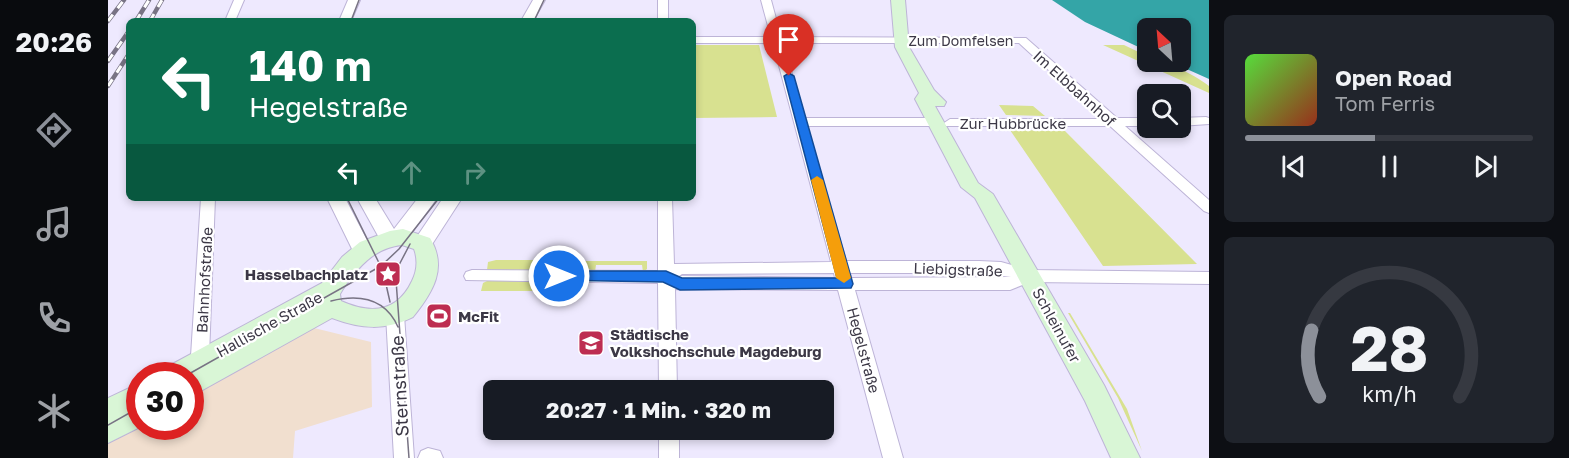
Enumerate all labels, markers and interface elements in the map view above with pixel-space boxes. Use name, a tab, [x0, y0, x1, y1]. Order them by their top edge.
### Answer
pin	[763, 14, 814, 76]
north arrow	[1137, 18, 1191, 72]
map controls	[1137, 18, 1191, 138]
icon: arrive	[772, 23, 805, 56]
text: 20:26	[16, 26, 92, 58]
street label: Zum Domfelsen	[909, 32, 1013, 49]
text: 140 m	[249, 40, 371, 90]
icon: left	[150, 42, 228, 120]
street label: Im Elbbahnhof	[1030, 46, 1120, 130]
text: Open Road	[1335, 64, 1452, 91]
button: search	[1137, 84, 1191, 138]
text: Hegelstraße	[249, 91, 408, 123]
text: Tom Ferris	[1335, 91, 1435, 115]
icon: directions	[33, 109, 75, 151]
street label: Zur Hubbrücke	[960, 114, 1066, 132]
icon: previous	[1277, 150, 1310, 183]
icon: pause	[1373, 150, 1406, 183]
icon: next	[1469, 150, 1502, 183]
icon: left	[332, 156, 365, 189]
icon: ahead	[395, 156, 428, 189]
icon: right	[458, 156, 491, 189]
icon: music	[33, 203, 75, 245]
street label: Bahnhofstraße	[192, 226, 216, 333]
position arrow	[527, 244, 591, 308]
street label: Liebigstraße	[913, 258, 1003, 280]
place icon: Hasselbachplatz	[373, 259, 403, 289]
place label: Hasselbachplatz	[245, 265, 368, 283]
street label: Schleinufer	[1029, 285, 1085, 366]
street label: Hallische Straße	[213, 287, 325, 361]
icon: phone	[33, 297, 75, 339]
sports icon: McFit	[424, 301, 454, 331]
street label: Hegelstraße	[844, 305, 884, 395]
place label: McFit	[458, 307, 499, 325]
text: 28	[1350, 310, 1428, 385]
place label: Städtische Volkshochschule Magdeburg	[610, 325, 822, 360]
school or university icon: Städtische Volkshochschule Magdeburg	[576, 328, 606, 358]
street label: Sternstraße	[385, 335, 413, 437]
speed limit sign: 30	[126, 362, 204, 440]
text: km/h	[1362, 381, 1416, 407]
icon: climate	[33, 390, 75, 432]
text: 20:27 · 1 Min. · 320 m	[546, 396, 771, 423]

